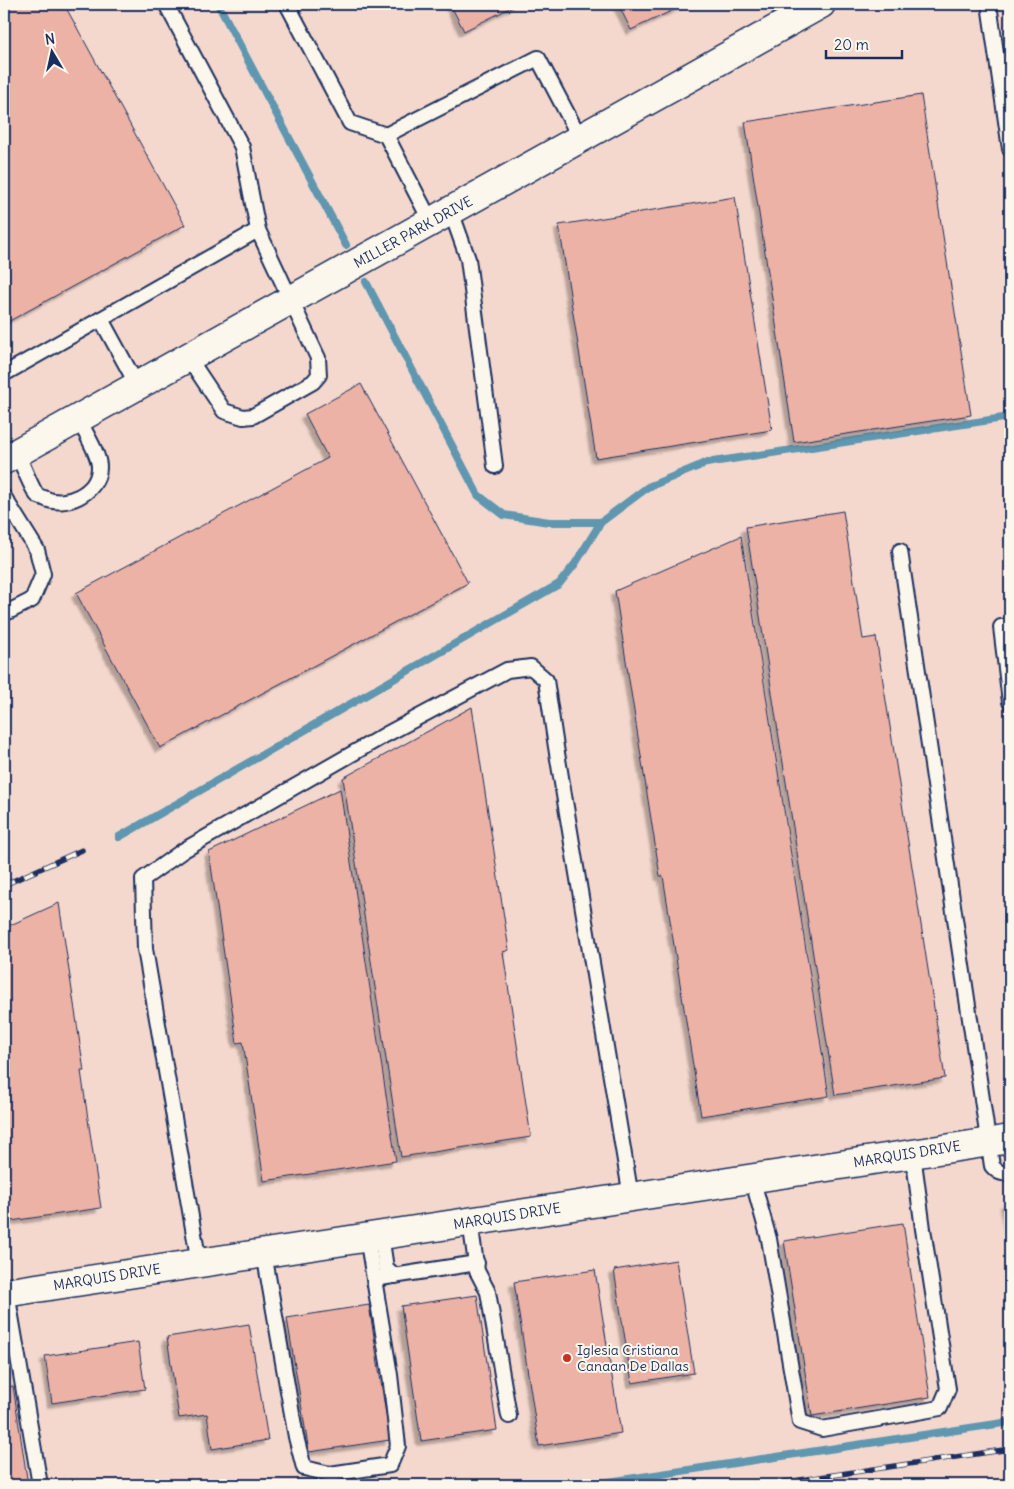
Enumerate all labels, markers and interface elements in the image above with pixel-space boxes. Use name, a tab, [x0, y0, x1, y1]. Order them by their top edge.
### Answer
north arrow	[28, 28, 78, 78]
scale bar	[826, 28, 903, 60]
text: N	[44, 30, 56, 49]
text: 20 m	[834, 35, 869, 54]
street label: MILLER PARK DRIVE	[350, 192, 476, 272]
street label: MARQUIS DRIVE	[852, 1137, 962, 1171]
street label: MARQUIS DRIVE	[452, 1199, 562, 1233]
street label: MARQUIS DRIVE	[52, 1260, 162, 1294]
place label: Iglesia Cristiana Canaan De Dallas	[577, 1341, 689, 1375]
marker: Iglesia Cristiana Canaan De Dallas	[561, 1352, 573, 1364]

